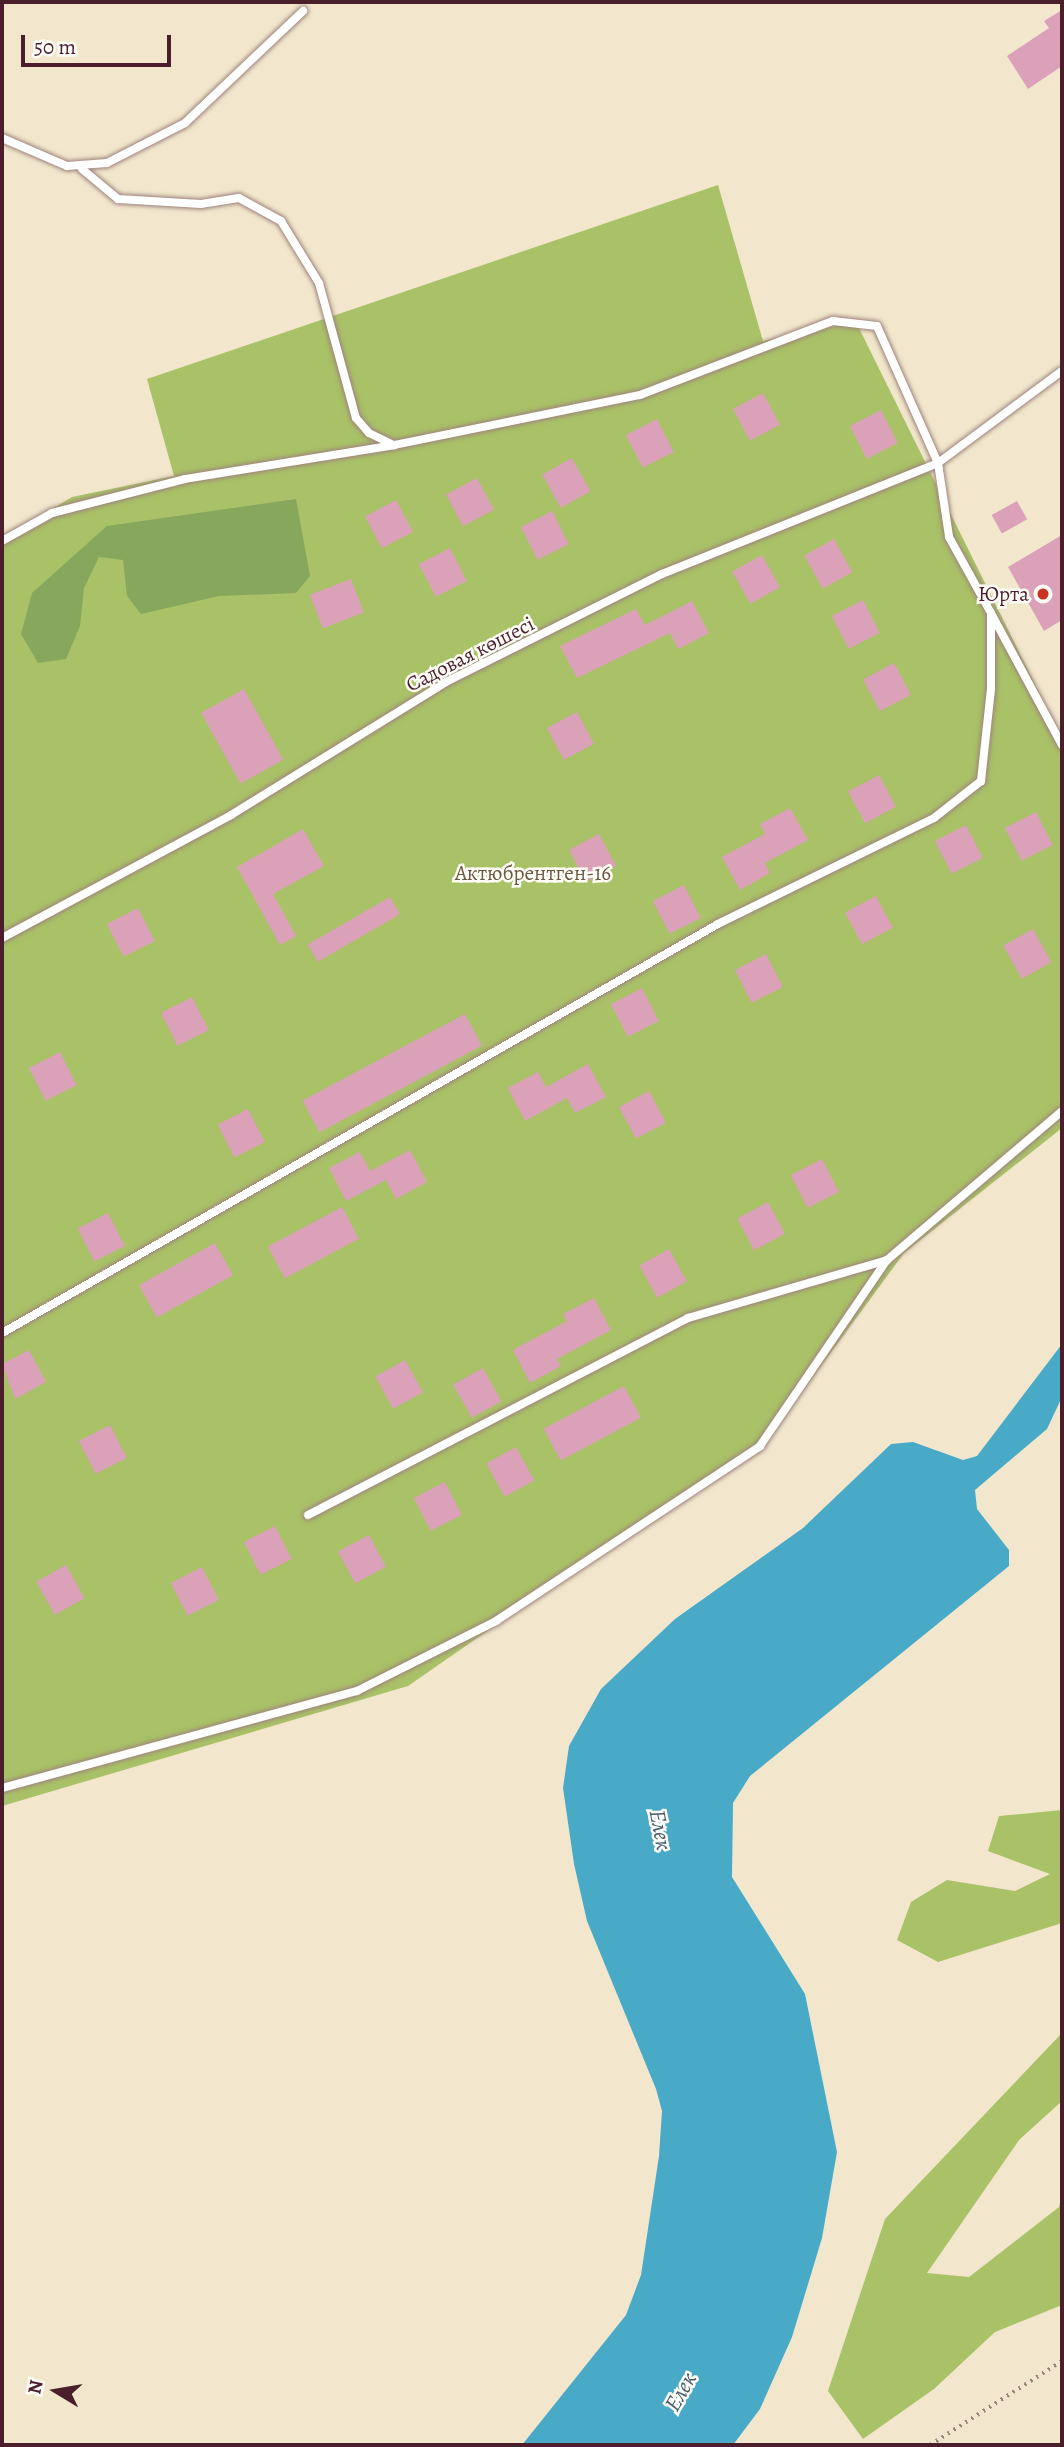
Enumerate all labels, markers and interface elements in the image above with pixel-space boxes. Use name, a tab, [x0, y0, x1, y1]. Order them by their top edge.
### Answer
scale bar	[24, 21, 175, 65]
text: 50 m	[34, 33, 76, 61]
place label: Юрта	[978, 581, 1029, 607]
marker: Юрта	[1035, 586, 1051, 602]
street label: Садовая көшесі	[402, 611, 538, 697]
park label: Актюбрентген-16	[455, 860, 611, 886]
water label: Елек	[643, 1807, 677, 1853]
north arrow	[21, 2356, 91, 2426]
water label: Елек	[659, 2367, 703, 2417]
text: N	[21, 2378, 49, 2396]

